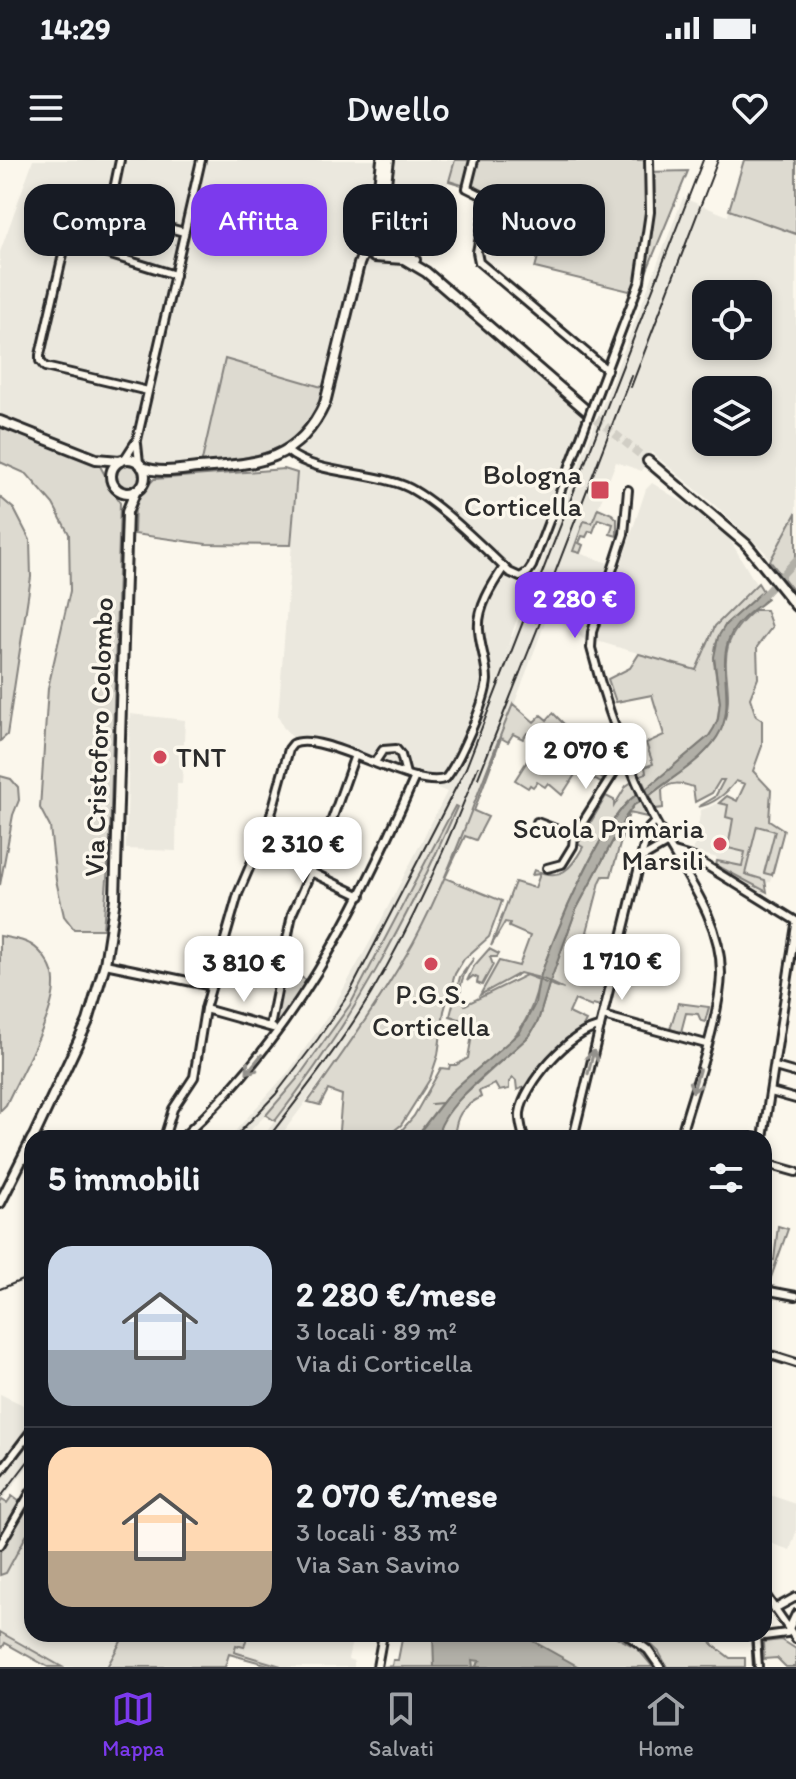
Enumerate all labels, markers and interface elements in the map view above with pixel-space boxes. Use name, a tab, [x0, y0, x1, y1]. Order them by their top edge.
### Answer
text: 14:29	[40, 10, 111, 47]
icon: menu	[24, 86, 68, 130]
icon: heart	[728, 86, 772, 130]
text: Dwello	[346, 87, 450, 130]
chip: Compra	[24, 184, 175, 256]
chip: Affitta	[191, 184, 327, 256]
chip: Filtri	[343, 184, 457, 256]
chip: Nuovo	[473, 184, 605, 256]
map controls	[692, 280, 772, 456]
button: locate	[692, 280, 772, 360]
button: layers	[692, 376, 772, 456]
place label: Bologna Corticella	[464, 457, 582, 523]
marker: Bologna Corticella	[589, 479, 611, 501]
pin: 2 280 €	[501, 572, 649, 640]
text: 2 280 €	[533, 582, 617, 614]
street label: Via Cristoforo Colombo	[76, 597, 120, 877]
pin: 2 070 €	[512, 723, 660, 791]
text: 2 070 €	[543, 733, 629, 765]
place label: TNT	[176, 740, 227, 774]
marker: TNT	[151, 748, 169, 766]
place label: Scuola Primaria Marsili	[513, 811, 704, 877]
pin: 2 310 €	[229, 817, 377, 885]
text: 2 310 €	[262, 827, 344, 859]
marker: Scuola Primaria Marsili	[711, 835, 729, 853]
pin: 1 710 €	[548, 934, 696, 1002]
pin: 3 810 €	[170, 936, 318, 1004]
text: 1 710 €	[582, 944, 662, 976]
text: 3 810 €	[202, 946, 286, 978]
marker: P.G.S. Corticella	[422, 955, 440, 973]
place label: P.G.S. Corticella	[372, 977, 490, 1043]
one-way arrow	[585, 1050, 600, 1076]
one-way arrow	[245, 1053, 263, 1074]
one-way arrow	[688, 1068, 703, 1094]
icon: filters	[704, 1156, 748, 1200]
text: 5 immobili	[48, 1158, 200, 1199]
text: 2 280 €/mese	[296, 1274, 496, 1315]
icon: home	[112, 1278, 208, 1374]
text: 3 locali · 89 m²	[296, 1315, 457, 1347]
text: Via di Corticella	[296, 1347, 473, 1379]
text: 2 070 €/mese	[296, 1475, 498, 1516]
icon: home	[112, 1479, 208, 1575]
text: 3 locali · 83 m²	[296, 1516, 457, 1548]
text: Via San Savino	[296, 1548, 460, 1580]
tab: Mappa	[102, 1687, 164, 1762]
tab: Salvati	[369, 1687, 434, 1762]
tab: Home	[638, 1687, 694, 1762]

